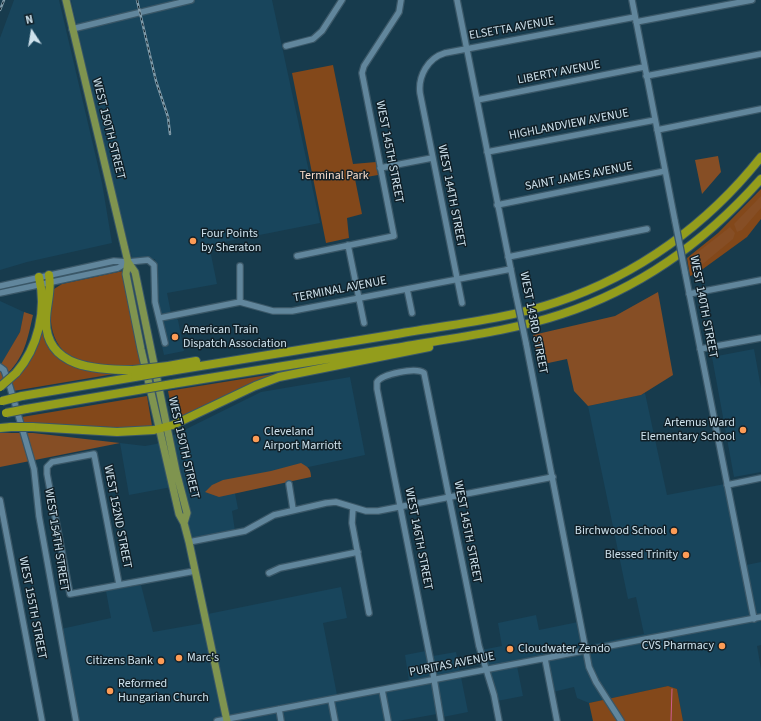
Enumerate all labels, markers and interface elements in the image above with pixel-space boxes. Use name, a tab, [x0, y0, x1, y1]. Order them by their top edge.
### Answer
north arrow	[12, 12, 52, 52]
text: N	[24, 12, 35, 28]
street label: ELSETTA AVENUE	[468, 14, 556, 44]
street label: LIBERTY AVENUE	[516, 58, 602, 88]
street label: WEST 150TH STREET	[88, 77, 128, 181]
street label: WEST 145TH STREET	[372, 100, 406, 204]
street label: HIGHLANDVIEW AVENUE	[508, 106, 630, 144]
street label: WEST 144TH STREET	[434, 144, 468, 248]
street label: SAINT JAMES AVENUE	[524, 159, 634, 195]
park label: Terminal Park	[299, 169, 369, 183]
place label: Four Points by Sheraton	[201, 227, 261, 255]
marker: Four Points by Sheraton	[188, 236, 198, 246]
street label: WEST 140TH STREET	[686, 255, 720, 359]
street label: WEST 143RD STREET	[516, 271, 550, 375]
street label: TERMINAL AVENUE	[292, 274, 388, 306]
place label: American Train Dispatch Association	[183, 323, 287, 351]
marker: American Train Dispatch Association	[170, 332, 180, 342]
street label: WEST 150TH STREET	[164, 396, 202, 500]
place label: Artemus Ward Elementary School	[640, 416, 735, 444]
place label: Cleveland Airport Marriott	[264, 425, 342, 453]
marker: Artemus Ward Elementary School	[738, 425, 748, 435]
marker: Cleveland Airport Marriott	[251, 434, 261, 444]
street label: WEST 152ND STREET	[100, 464, 134, 570]
street label: WEST 145TH STREET	[450, 480, 484, 584]
street label: WEST 146TH STREET	[401, 487, 435, 591]
street label: WEST 154TH STREET	[41, 488, 71, 592]
place label: Birchwood School	[575, 524, 666, 538]
marker: Birchwood School	[669, 526, 679, 536]
place label: Blessed Trinity	[605, 548, 678, 562]
marker: Blessed Trinity	[681, 550, 691, 560]
street label: WEST 155TH STREET	[15, 556, 49, 660]
place label: CVS Pharmacy	[642, 639, 714, 653]
marker: CVS Pharmacy	[717, 641, 727, 651]
place label: Cloudwater Zendo	[518, 642, 610, 656]
marker: Cloudwater Zendo	[505, 644, 515, 654]
street label: PURITAS AVENUE	[408, 650, 496, 680]
place label: Marc's	[187, 651, 219, 665]
marker: Marc's	[174, 653, 184, 663]
place label: Citizens Bank	[86, 654, 153, 668]
marker: Citizens Bank	[156, 656, 166, 666]
place label: Reformed Hungarian Church	[118, 677, 209, 705]
marker: Reformed Hungarian Church	[105, 686, 115, 696]

